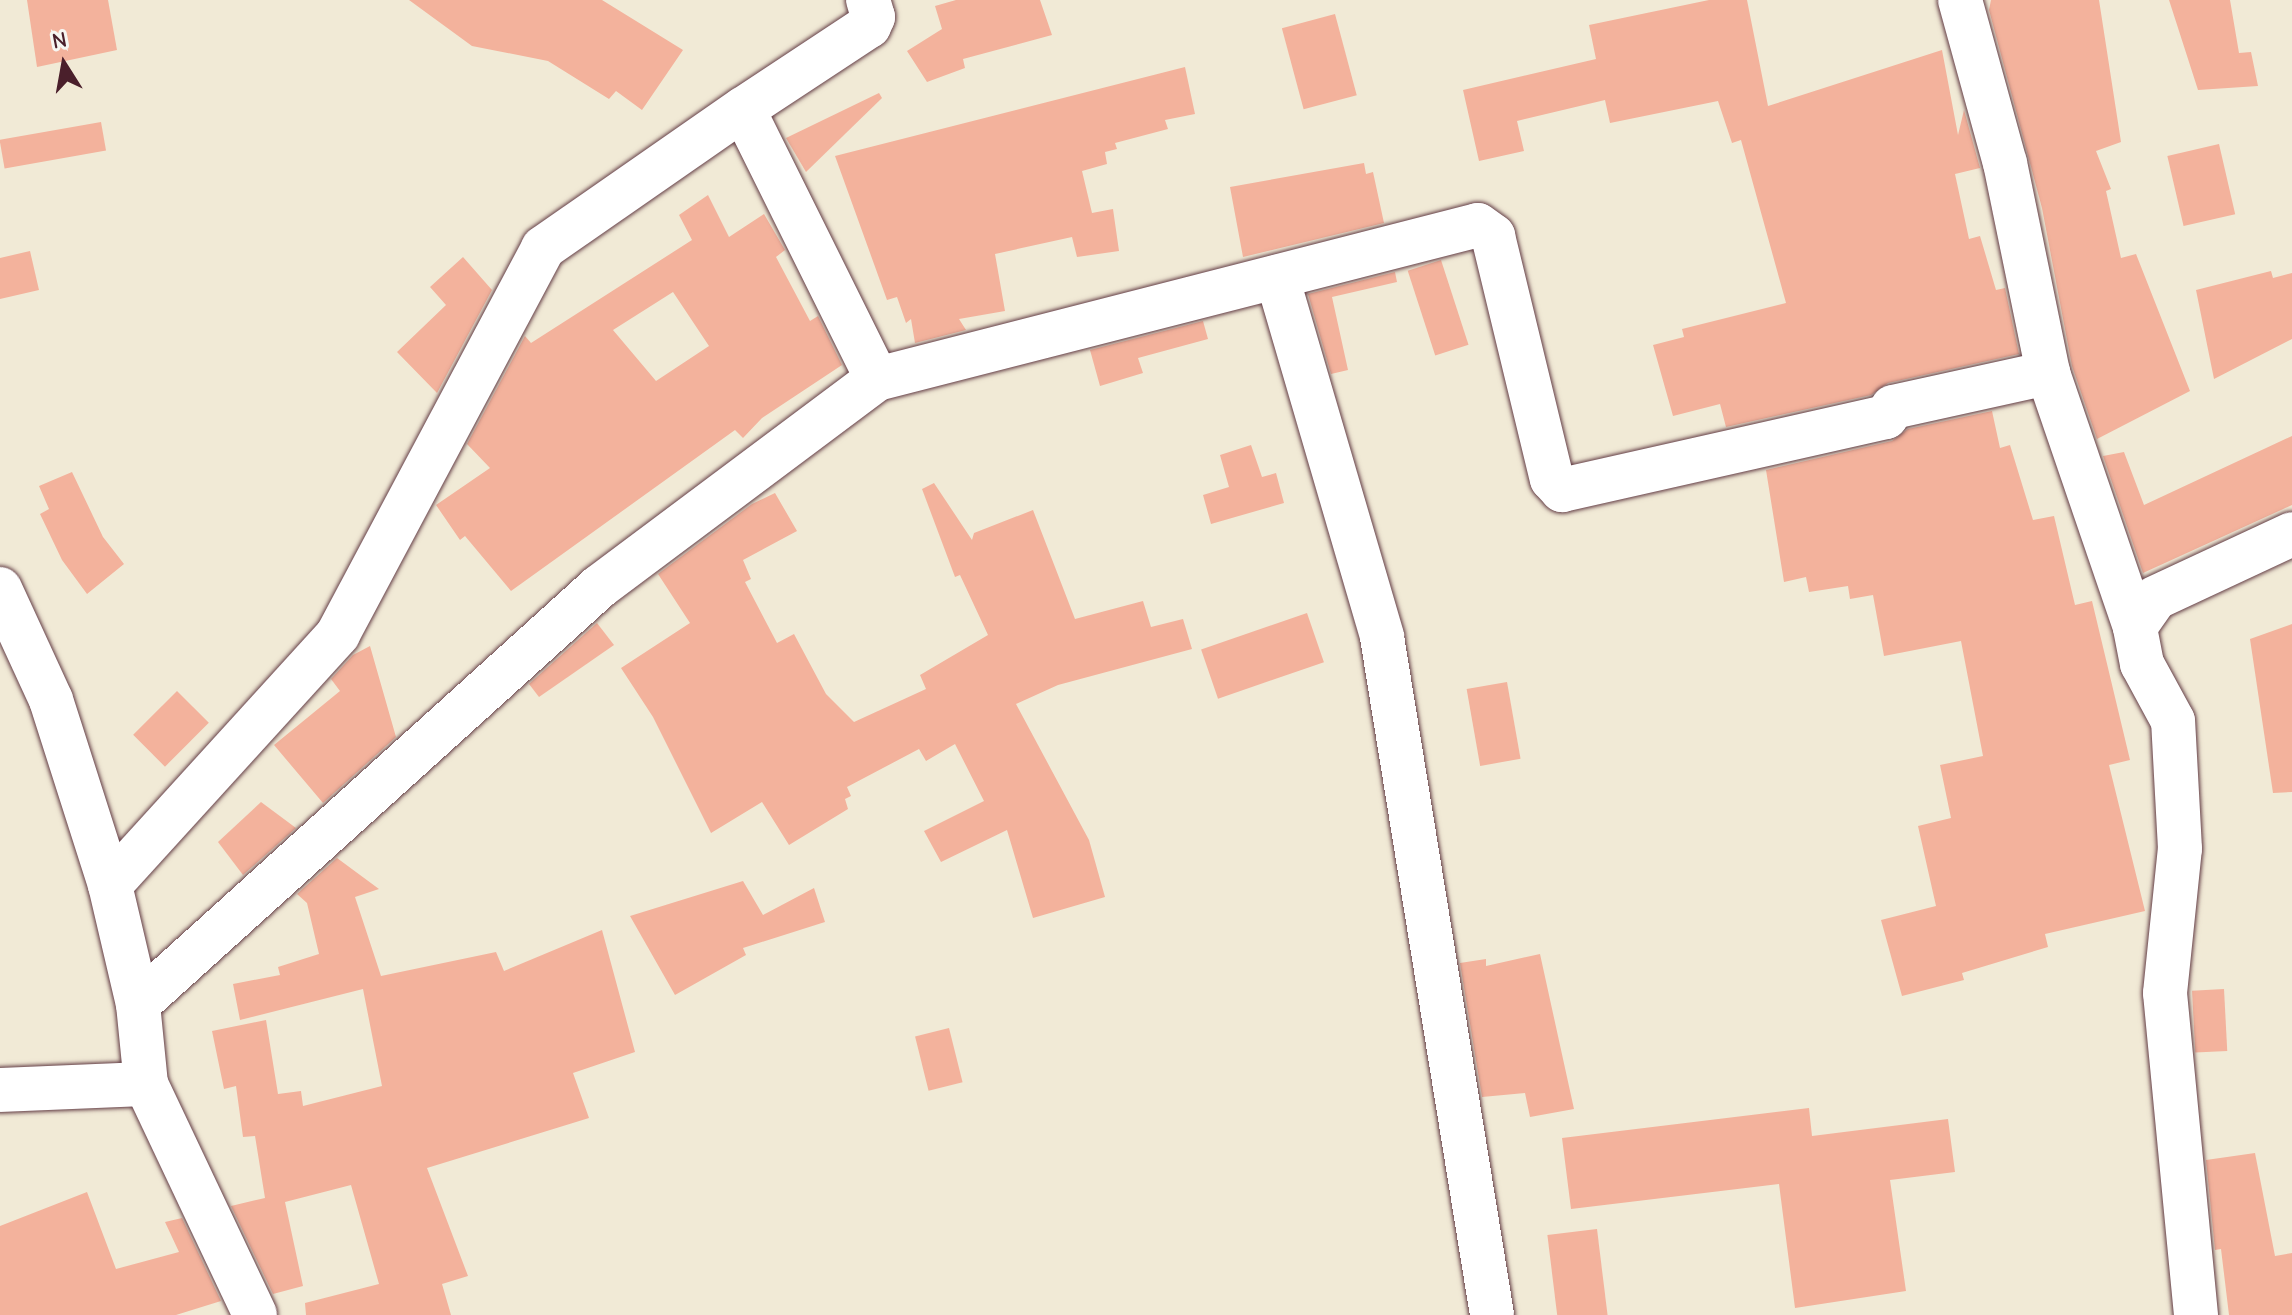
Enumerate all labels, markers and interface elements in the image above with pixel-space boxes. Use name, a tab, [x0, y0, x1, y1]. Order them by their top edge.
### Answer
north arrow	[24, 24, 104, 104]
text: N	[50, 26, 69, 55]

